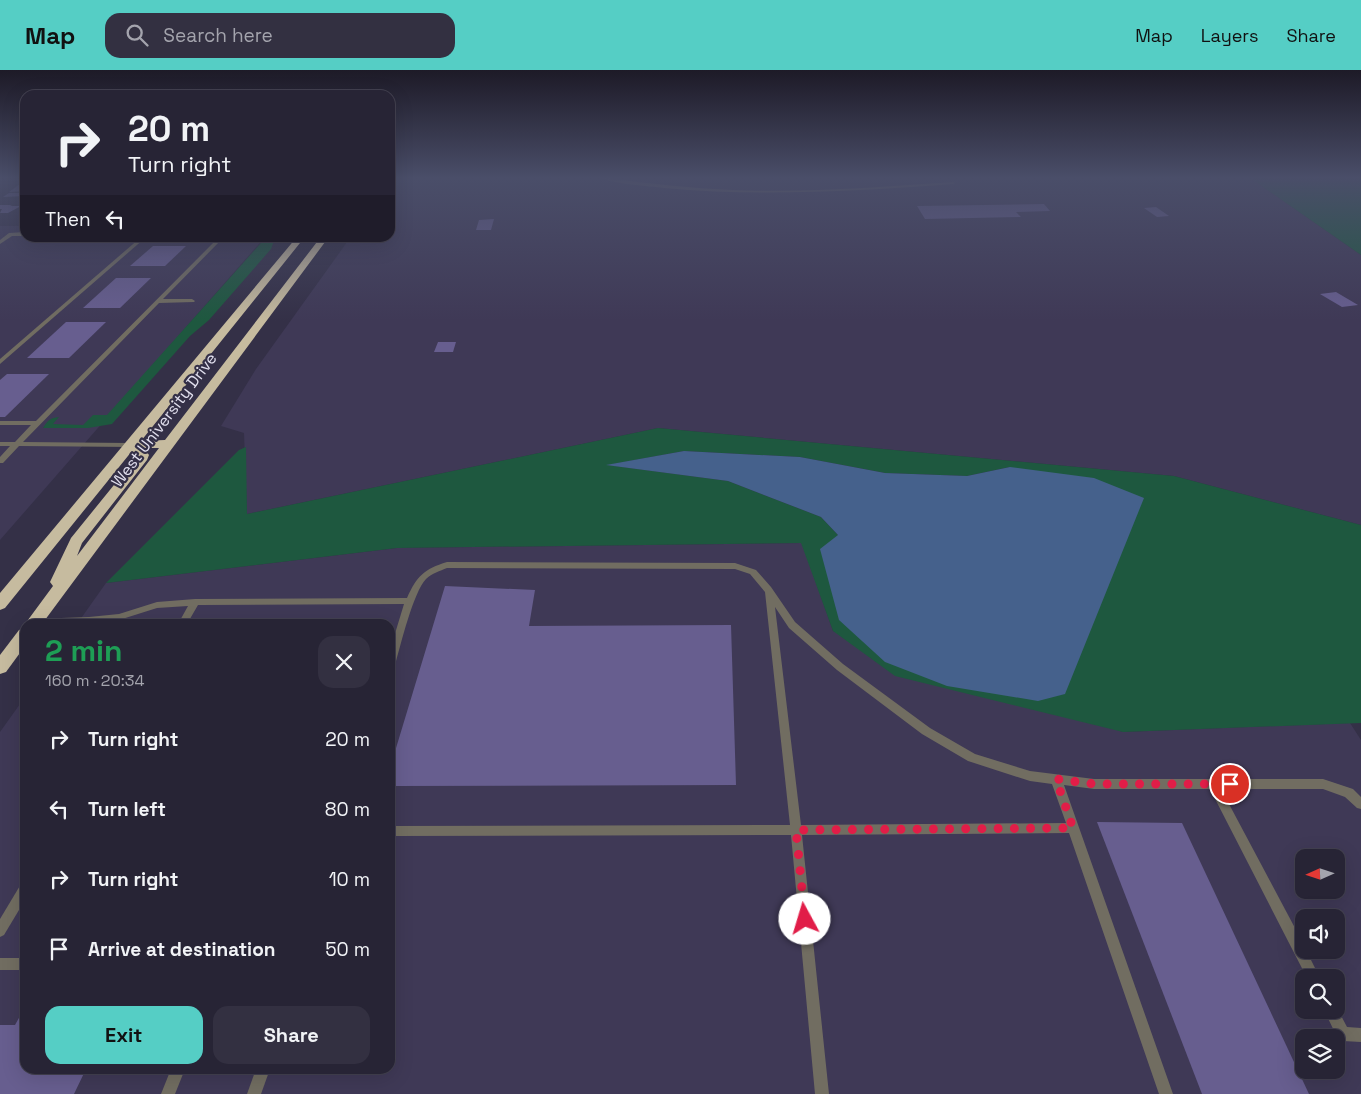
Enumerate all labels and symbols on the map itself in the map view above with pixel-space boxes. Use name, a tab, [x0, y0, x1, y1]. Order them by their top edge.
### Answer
street label: West University Drive	[107, 349, 221, 491]
pin	[1209, 763, 1251, 805]
north arrow	[1295, 849, 1345, 899]
position arrow	[778, 892, 830, 944]

